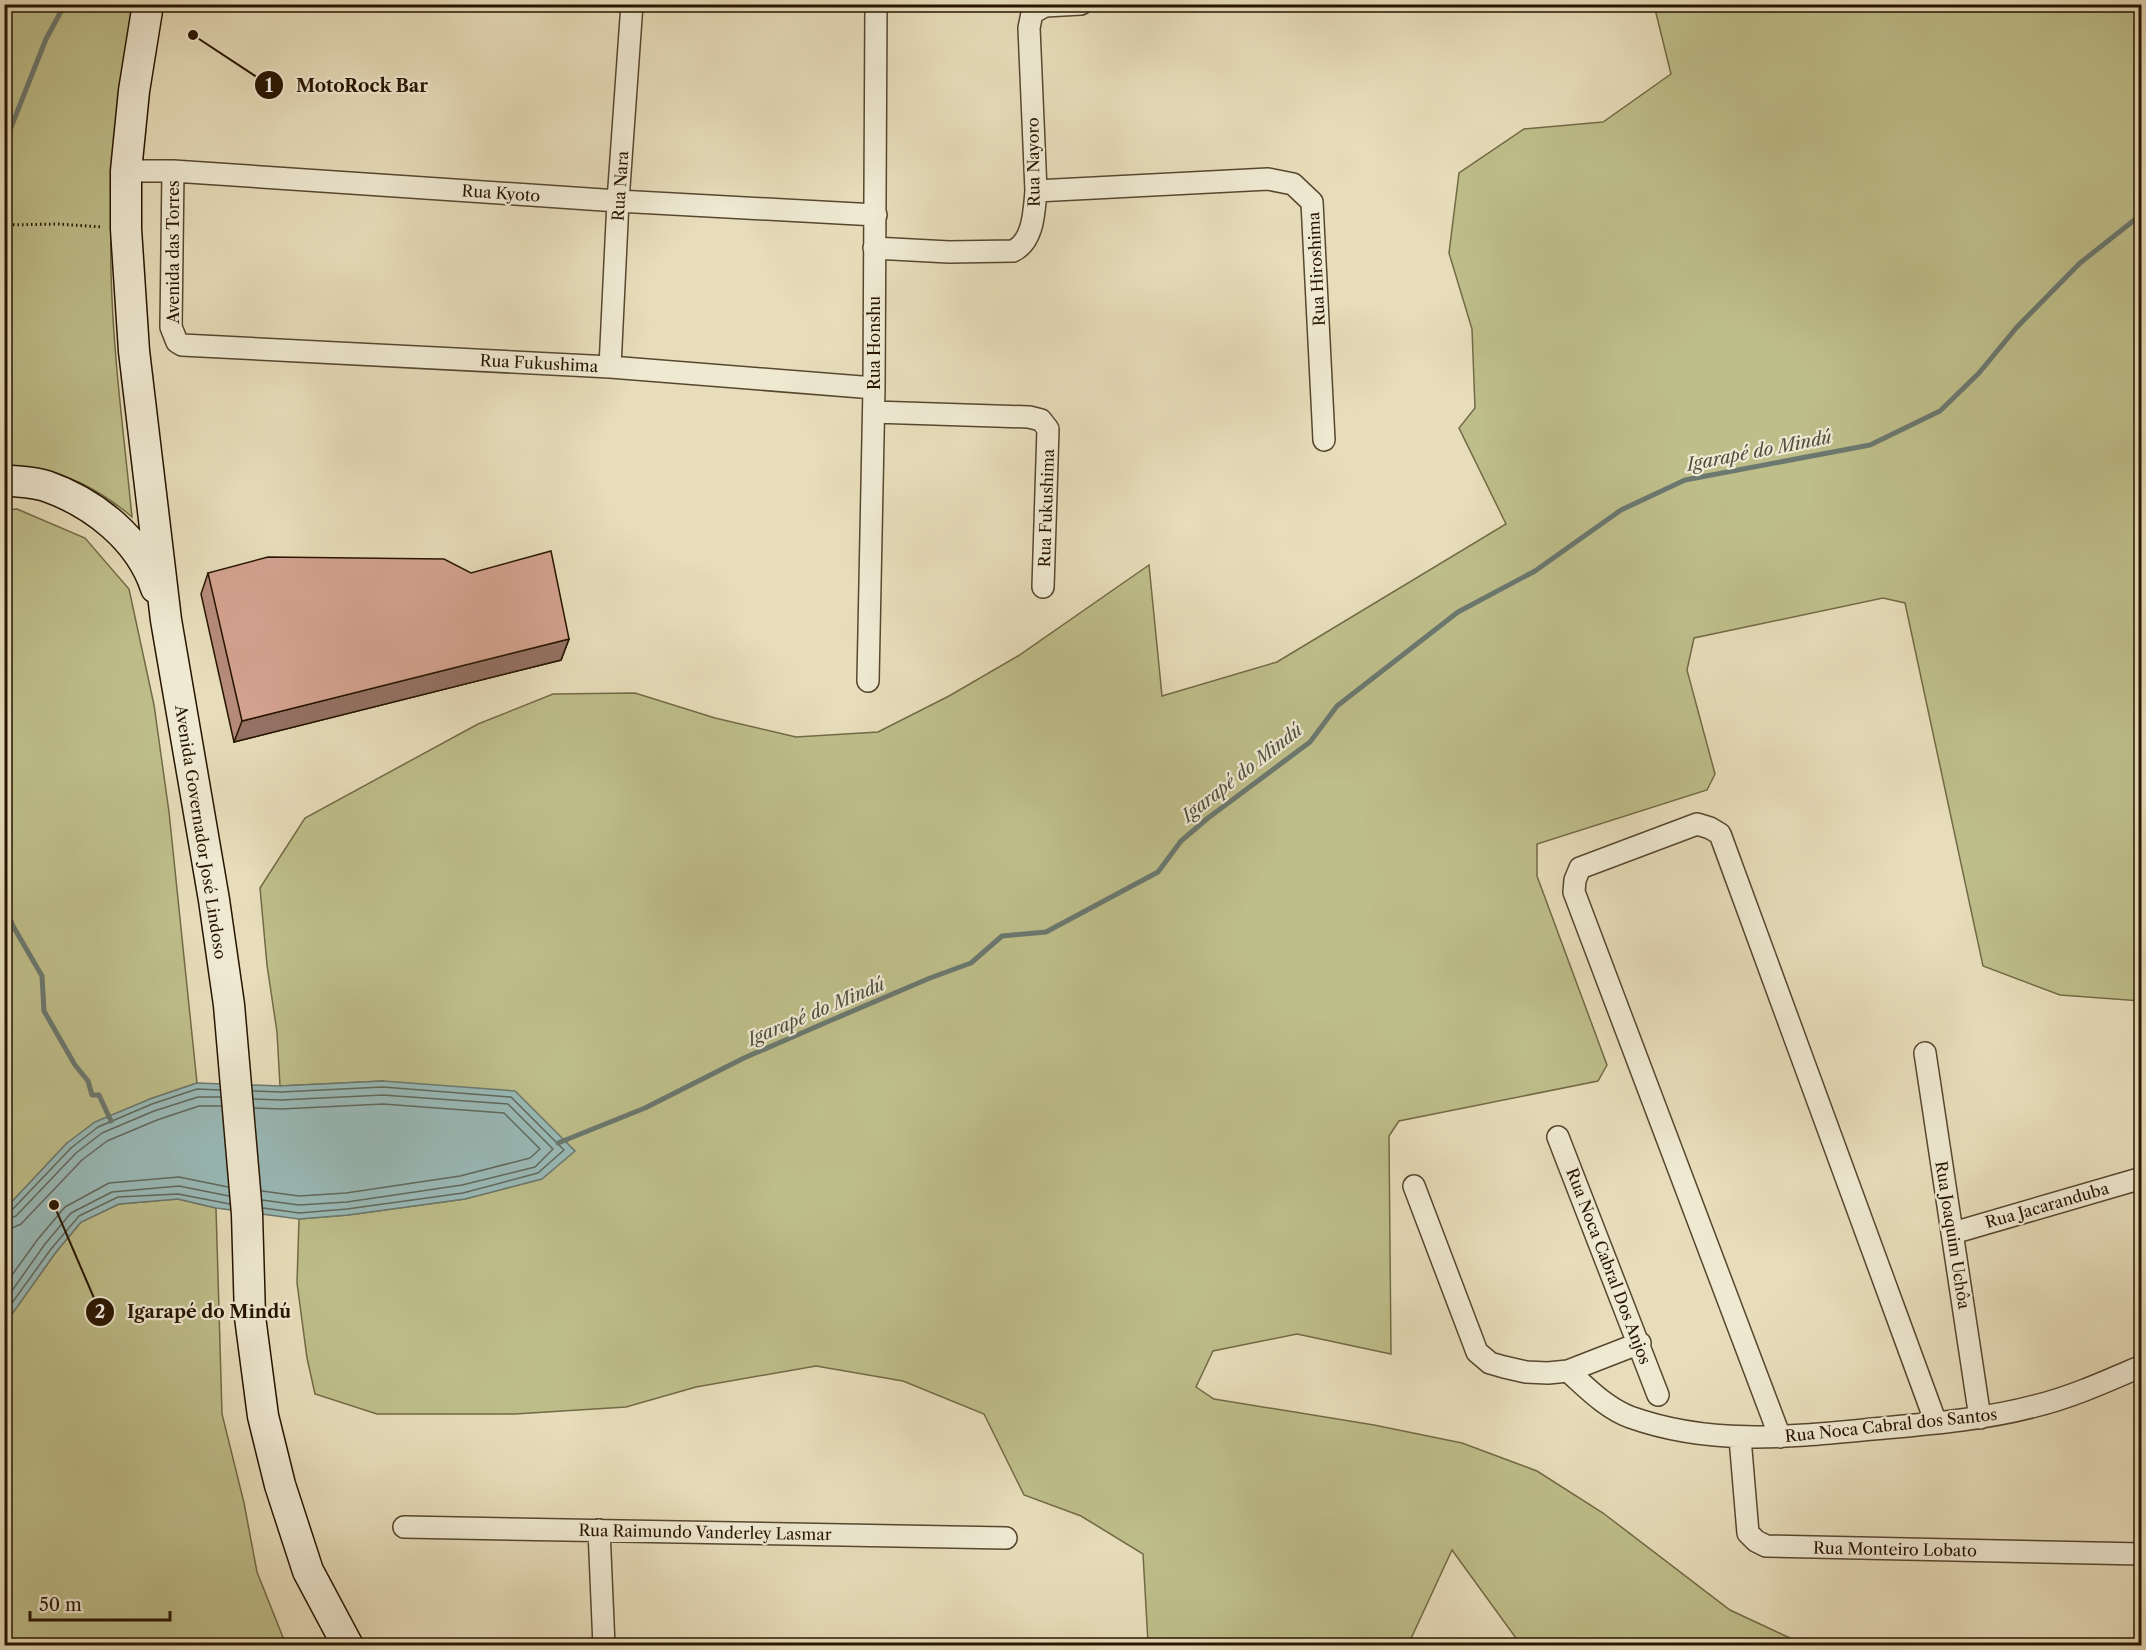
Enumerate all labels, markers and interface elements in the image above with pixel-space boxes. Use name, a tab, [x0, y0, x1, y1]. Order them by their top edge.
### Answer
callout: MotoRock Bar	[254, 67, 441, 103]
text: 1	[265, 75, 273, 97]
text: MotoRock Bar	[296, 75, 428, 97]
street label: Rua Nayoro	[1022, 117, 1044, 207]
street label: Rua Nara	[608, 150, 632, 222]
street label: Avenida das Torres	[163, 180, 183, 325]
street label: Rua Kyoto	[461, 180, 541, 206]
street label: Rua Hiroshima	[1303, 211, 1329, 327]
street label: Rua Honshu	[864, 296, 884, 390]
street label: Rua Fukushima	[479, 350, 599, 376]
water label: Igarapé do Mindú	[1683, 426, 1834, 476]
street label: Rua Fukushima	[1034, 448, 1058, 568]
street label: Avenida Governador José Lindoso	[171, 702, 231, 961]
water label: Igarapé do Mindú	[1176, 719, 1307, 828]
water label: Igarapé do Mindú	[742, 973, 888, 1052]
street label: Rua Joaquim Uchôa	[1931, 1159, 1975, 1311]
street label: Rua Noca Cabral Dos Anjos	[1562, 1165, 1656, 1367]
street label: Rua Jacaranduba	[1983, 1178, 2112, 1232]
callout: Igarapé do Mindú	[85, 1294, 304, 1330]
text: 2	[95, 1301, 105, 1323]
text: Igarapé do Mindú	[127, 1301, 291, 1323]
street label: Rua Noca Cabral dos Santos	[1784, 1404, 1998, 1446]
street label: Rua Raimundo Vanderley Lasmar	[578, 1520, 832, 1544]
street label: Rua Monteiro Lobato	[1813, 1538, 1977, 1560]
scale bar	[30, 1584, 170, 1622]
text: 50 m	[39, 1594, 82, 1616]

